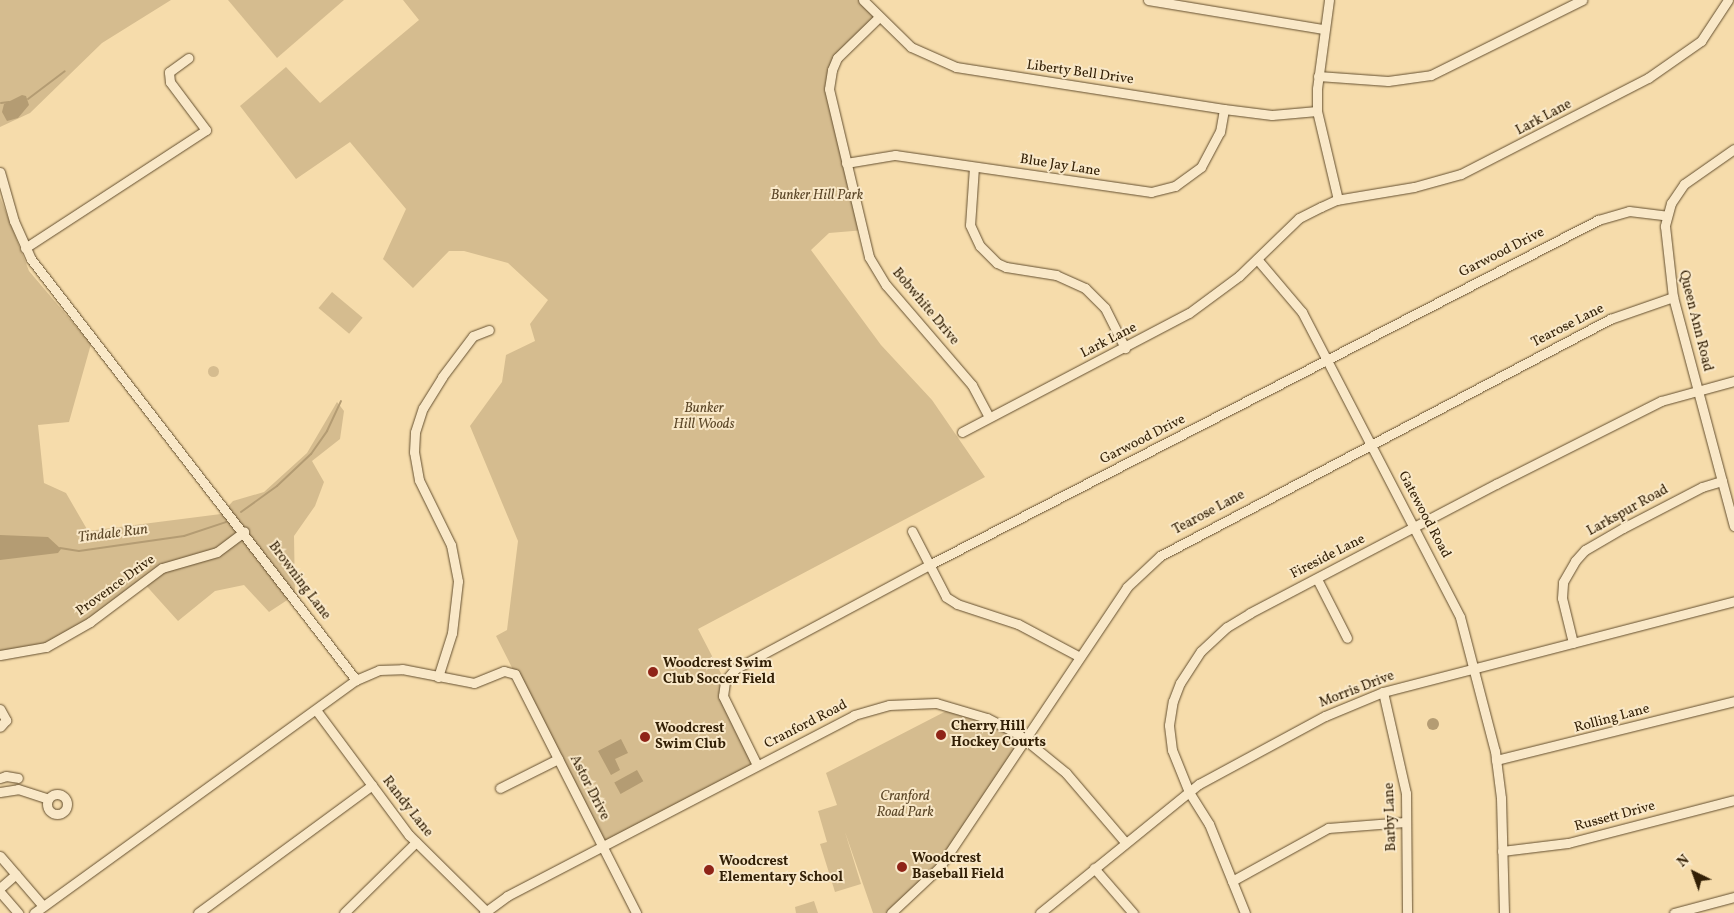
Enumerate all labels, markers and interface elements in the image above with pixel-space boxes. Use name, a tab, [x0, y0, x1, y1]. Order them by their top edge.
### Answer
street label: Liberty Bell Drive	[1025, 57, 1135, 89]
street label: Lark Lane	[1513, 96, 1575, 140]
street label: Blue Jay Lane	[1018, 151, 1102, 181]
park label: Bunker Hill Park	[771, 188, 863, 204]
street label: Garwood Drive	[1457, 224, 1547, 282]
street label: Bobwhite Drive	[888, 265, 962, 349]
street label: Queen Ann Road	[1674, 269, 1716, 373]
street label: Tearose Lane	[1529, 300, 1607, 352]
street label: Lark Lane	[1078, 320, 1140, 362]
park label: Bunker Hill Woods	[673, 401, 735, 434]
street label: Garwood Drive	[1098, 411, 1188, 469]
street label: Gatewood Road	[1394, 469, 1454, 561]
street label: Larkspur Road	[1584, 482, 1672, 540]
street label: Tearose Lane	[1170, 487, 1248, 539]
water label: Tindale Run	[77, 521, 149, 547]
street label: Fireside Lane	[1288, 531, 1368, 583]
street label: Browning Lane	[264, 539, 334, 623]
street label: Provence Drive	[73, 552, 159, 620]
place label: Woodcrest Swim Club Soccer Field	[663, 656, 775, 689]
marker: Woodcrest Swim Club Soccer Field	[647, 666, 659, 678]
street label: Morris Drive	[1317, 668, 1397, 712]
street label: Cranford Road	[762, 697, 850, 753]
street label: Rolling Lane	[1572, 701, 1652, 737]
place label: Cherry Hill Hockey Courts	[951, 719, 1046, 752]
place label: Woodcrest Swim Club	[655, 721, 726, 754]
marker: Cherry Hill Hockey Courts	[935, 729, 947, 741]
marker: Woodcrest Swim Club	[639, 731, 651, 743]
street label: Astor Drive	[565, 753, 613, 823]
street label: Randy Lane	[378, 773, 436, 841]
street label: Barby Lane	[1381, 782, 1401, 852]
park label: Cranford Road Park	[876, 789, 934, 822]
street label: Russett Drive	[1573, 798, 1657, 836]
north arrow	[1669, 848, 1719, 898]
place label: Woodcrest Baseball Field	[912, 851, 1004, 884]
text: N	[1673, 851, 1694, 872]
place label: Woodcrest Elementary School	[719, 854, 843, 886]
marker: Woodcrest Baseball Field	[896, 861, 908, 873]
marker: Woodcrest Elementary School	[703, 864, 715, 876]

